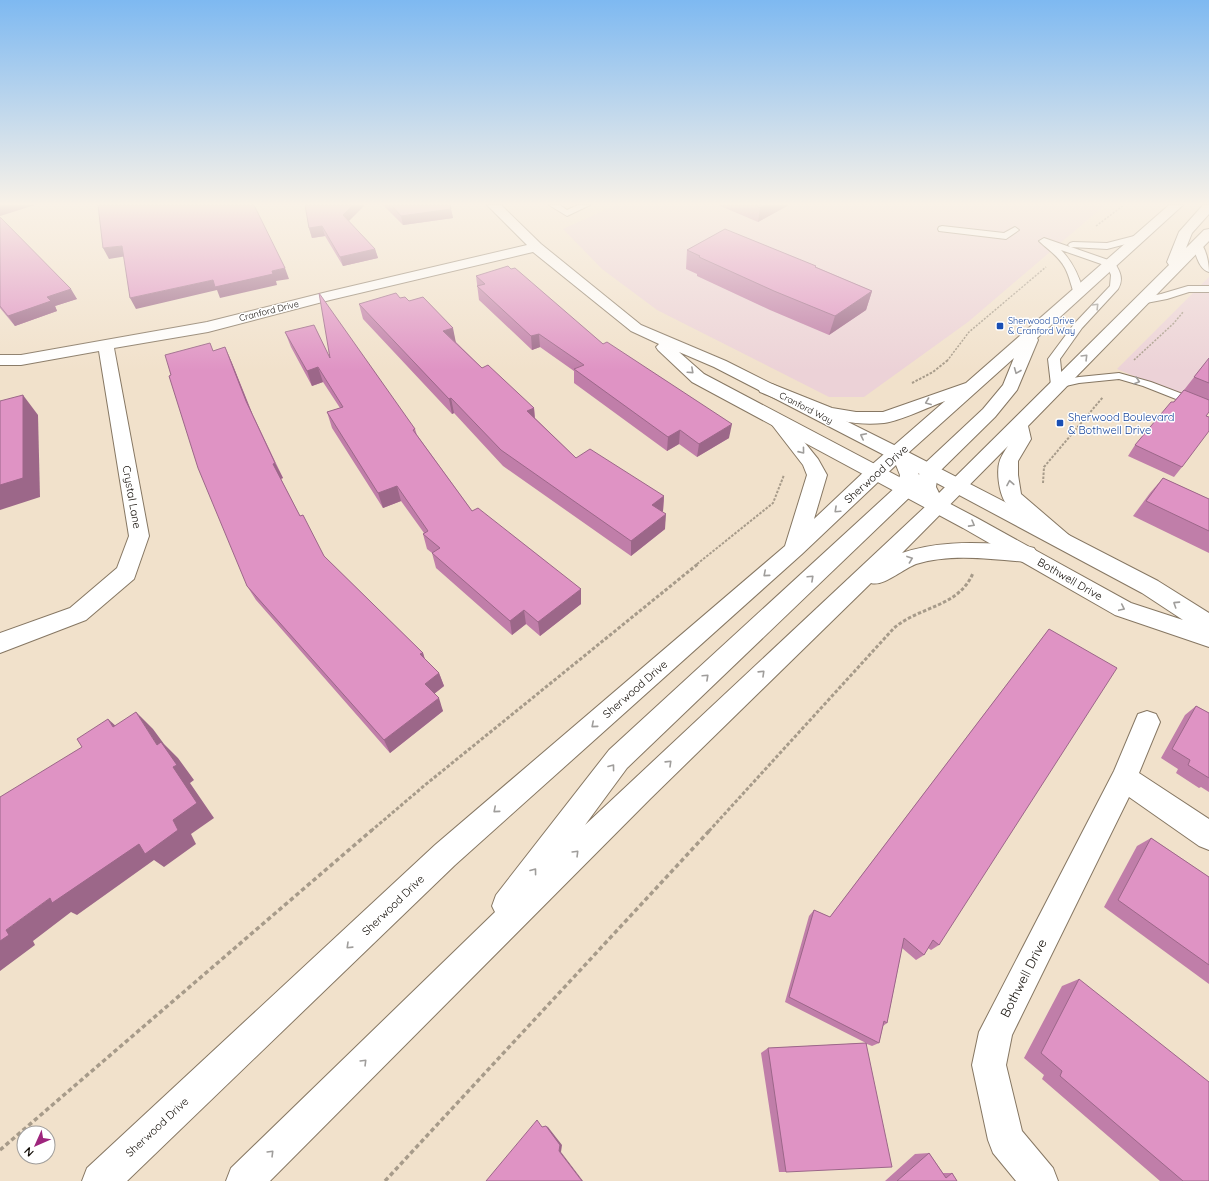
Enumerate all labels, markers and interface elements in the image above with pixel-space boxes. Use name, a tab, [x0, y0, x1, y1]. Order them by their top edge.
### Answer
street label: Cranford Drive	[238, 298, 300, 323]
one-way arrow	[1092, 303, 1099, 311]
place label: Sherwood Drive & Cranford Way	[1008, 315, 1075, 336]
marker: Sherwood Drive & Cranford Way	[995, 321, 1005, 331]
one-way arrow	[1080, 354, 1088, 362]
one-way arrow	[686, 366, 693, 373]
one-way arrow	[1014, 368, 1022, 375]
one-way arrow	[1133, 376, 1140, 385]
street label: Cranford Way	[778, 389, 835, 426]
one-way arrow	[924, 398, 931, 406]
place label: Sherwood Boulevard & Bothwell Drive	[1068, 410, 1174, 437]
marker: Sherwood Boulevard & Bothwell Drive	[1055, 418, 1065, 428]
one-way arrow	[859, 434, 867, 441]
street label: Sherwood Drive	[841, 442, 911, 506]
one-way arrow	[797, 447, 804, 454]
street label: Crystal Lane	[120, 464, 144, 530]
one-way arrow	[1006, 480, 1015, 486]
one-way arrow	[834, 505, 842, 512]
one-way arrow	[968, 519, 976, 527]
one-way arrow	[906, 555, 913, 563]
street label: Bothwell Drive	[1035, 555, 1105, 603]
one-way arrow	[763, 570, 770, 577]
one-way arrow	[806, 575, 814, 583]
one-way arrow	[1173, 601, 1180, 609]
one-way arrow	[1118, 603, 1125, 611]
street label: Sherwood Drive	[600, 657, 670, 721]
one-way arrow	[758, 671, 765, 678]
one-way arrow	[701, 674, 709, 682]
one-way arrow	[591, 720, 599, 727]
one-way arrow	[664, 760, 672, 768]
one-way arrow	[608, 764, 615, 771]
one-way arrow	[493, 806, 501, 813]
one-way arrow	[571, 850, 579, 858]
one-way arrow	[529, 868, 536, 875]
street label: Sherwood Drive	[359, 872, 427, 938]
street label: Bothwell Drive	[996, 936, 1050, 1020]
one-way arrow	[346, 941, 354, 949]
one-way arrow	[359, 1059, 367, 1067]
street label: Sherwood Drive	[123, 1094, 191, 1160]
north arrow	[16, 1125, 56, 1165]
text: N	[21, 1144, 37, 1160]
one-way arrow	[266, 1151, 274, 1158]

